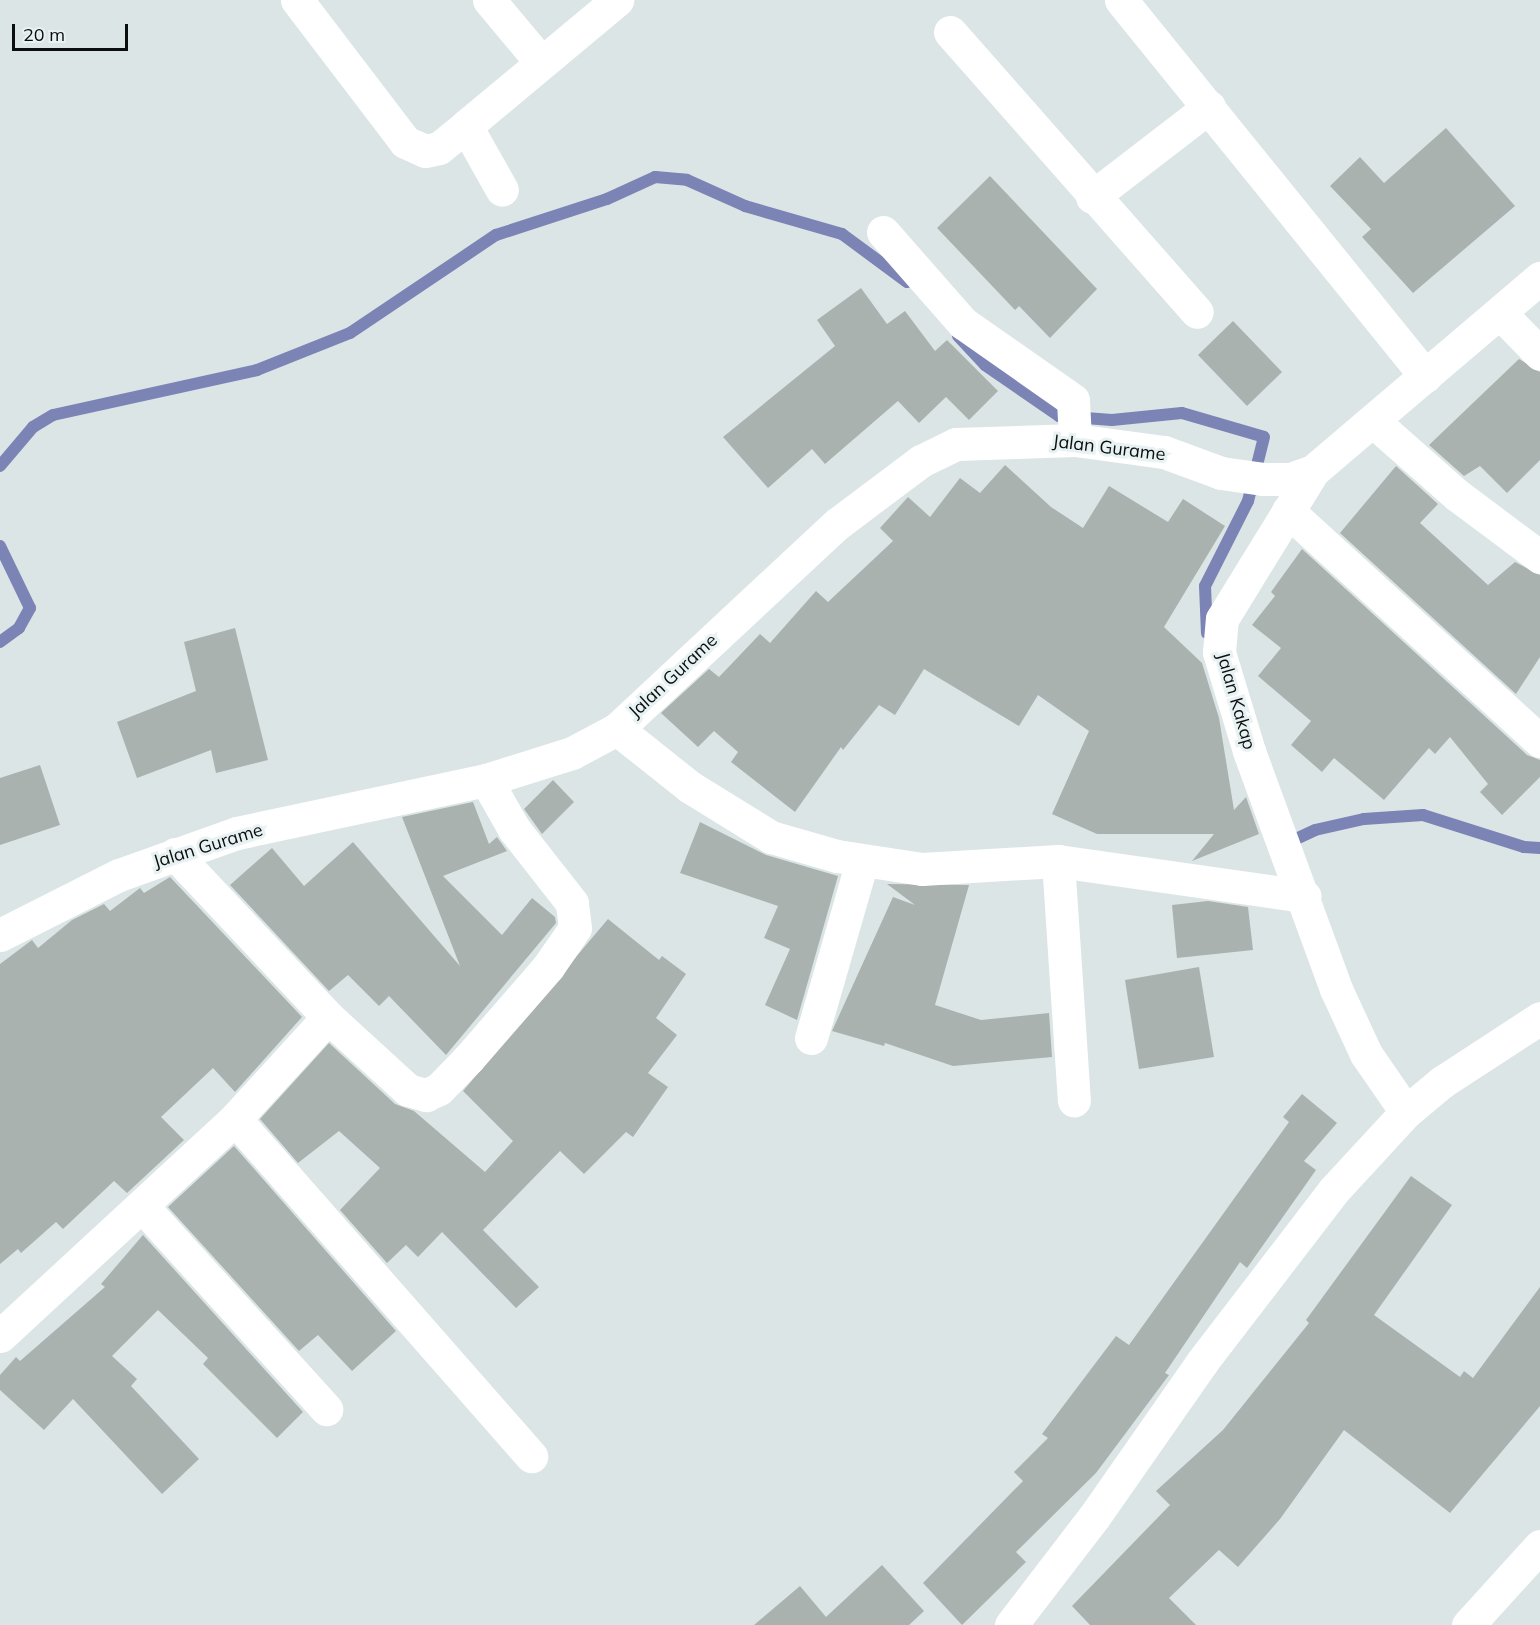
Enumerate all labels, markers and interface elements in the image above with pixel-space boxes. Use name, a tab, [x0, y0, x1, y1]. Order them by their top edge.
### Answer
scale bar	[15, 12, 130, 50]
text: 20 m	[23, 23, 65, 46]
street label: Jalan Gurame	[1051, 430, 1167, 466]
street label: Jalan Gurame	[624, 629, 722, 723]
street label: Jalan Kakap	[1212, 650, 1260, 752]
street label: Jalan Gurame	[151, 819, 265, 873]

